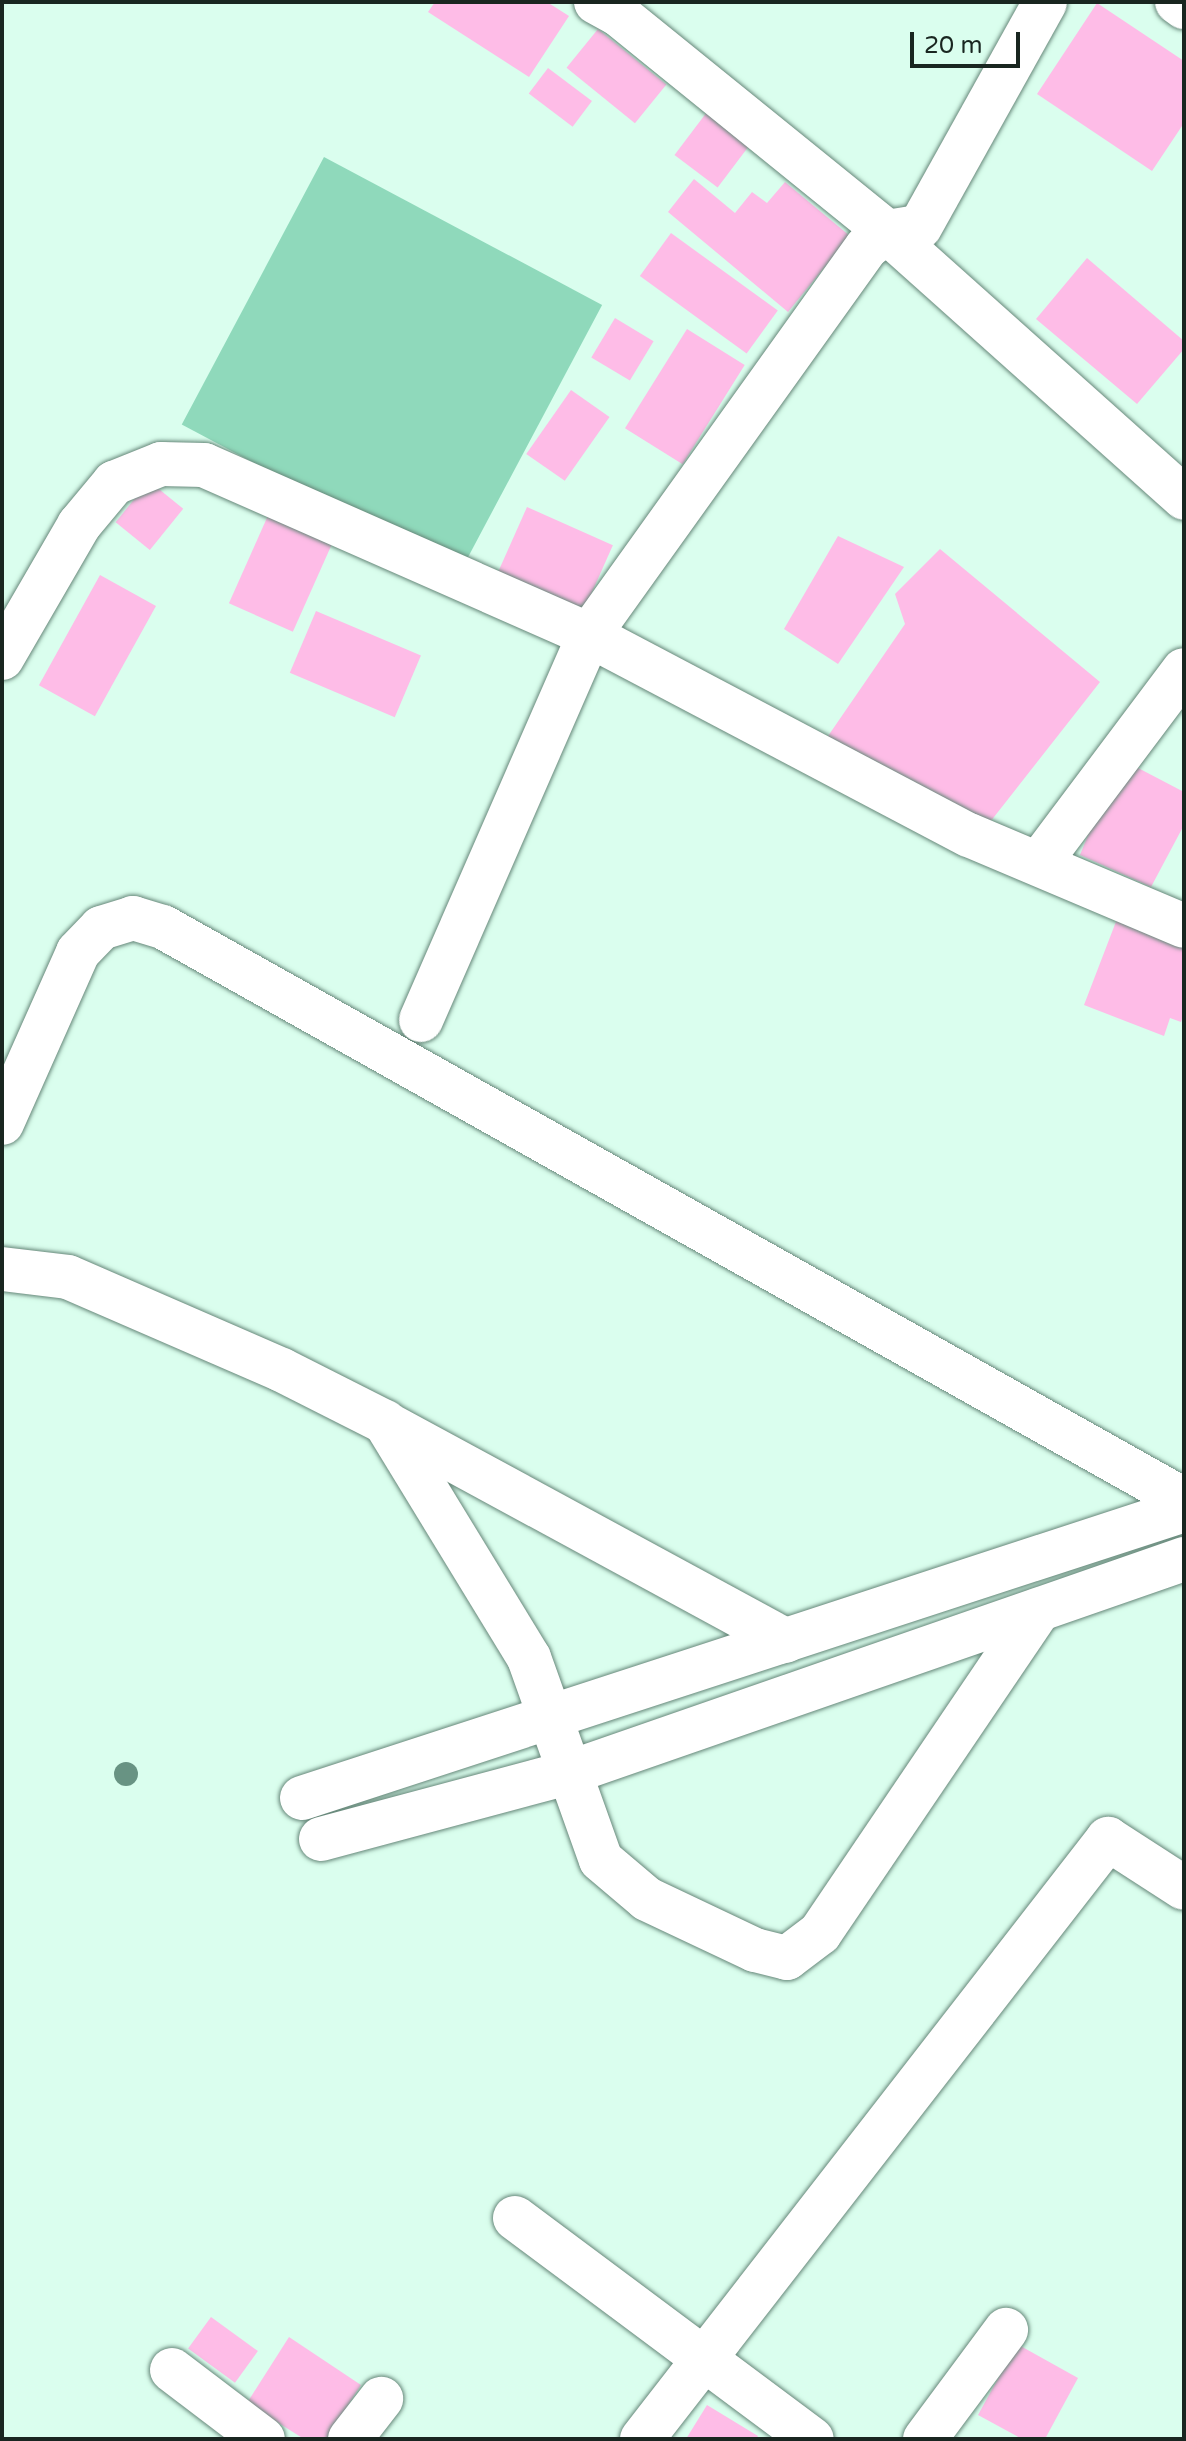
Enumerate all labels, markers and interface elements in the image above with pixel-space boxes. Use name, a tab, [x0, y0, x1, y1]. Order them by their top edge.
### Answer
scale bar	[914, 16, 1024, 66]
text: 20 m	[924, 31, 982, 60]

